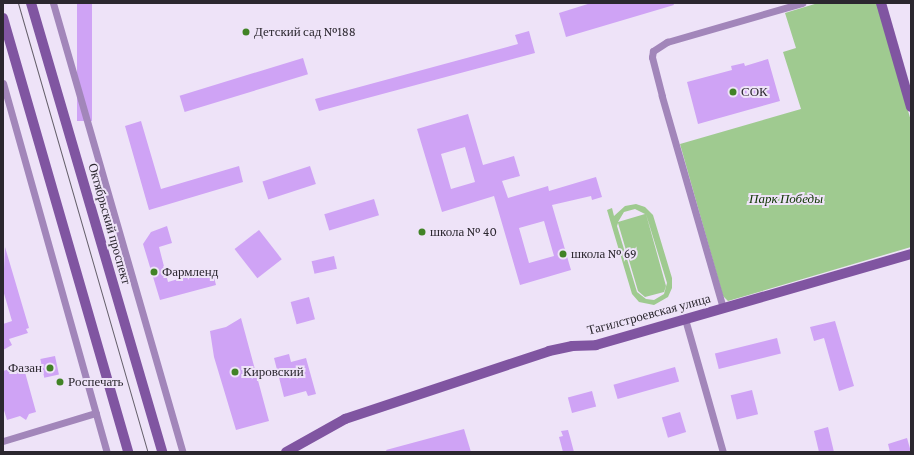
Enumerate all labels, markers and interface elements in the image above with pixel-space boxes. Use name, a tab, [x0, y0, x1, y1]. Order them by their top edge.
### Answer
place label: Детский сад №188	[254, 24, 356, 40]
marker: Детский сад №188	[241, 27, 251, 37]
place label: СОК	[741, 84, 768, 100]
marker: СОК	[728, 87, 738, 97]
street label: Октябрьский проспект	[84, 162, 134, 286]
park label: Парк Победы	[749, 191, 823, 207]
place label: школа № 40	[430, 224, 497, 240]
marker: школа № 40	[417, 227, 427, 237]
place label: школа № 69	[571, 246, 637, 262]
marker: школа № 69	[558, 249, 568, 259]
place label: Фармленд	[162, 264, 218, 280]
marker: Фармленд	[149, 267, 159, 277]
street label: Тагилстроевская улица	[586, 291, 712, 339]
place label: Фазан	[8, 360, 42, 376]
marker: Фазан	[45, 363, 55, 373]
place label: Кировский	[243, 364, 304, 380]
marker: Кировский	[230, 367, 240, 377]
place label: Роспечать	[68, 374, 123, 390]
marker: Роспечать	[55, 377, 65, 387]

